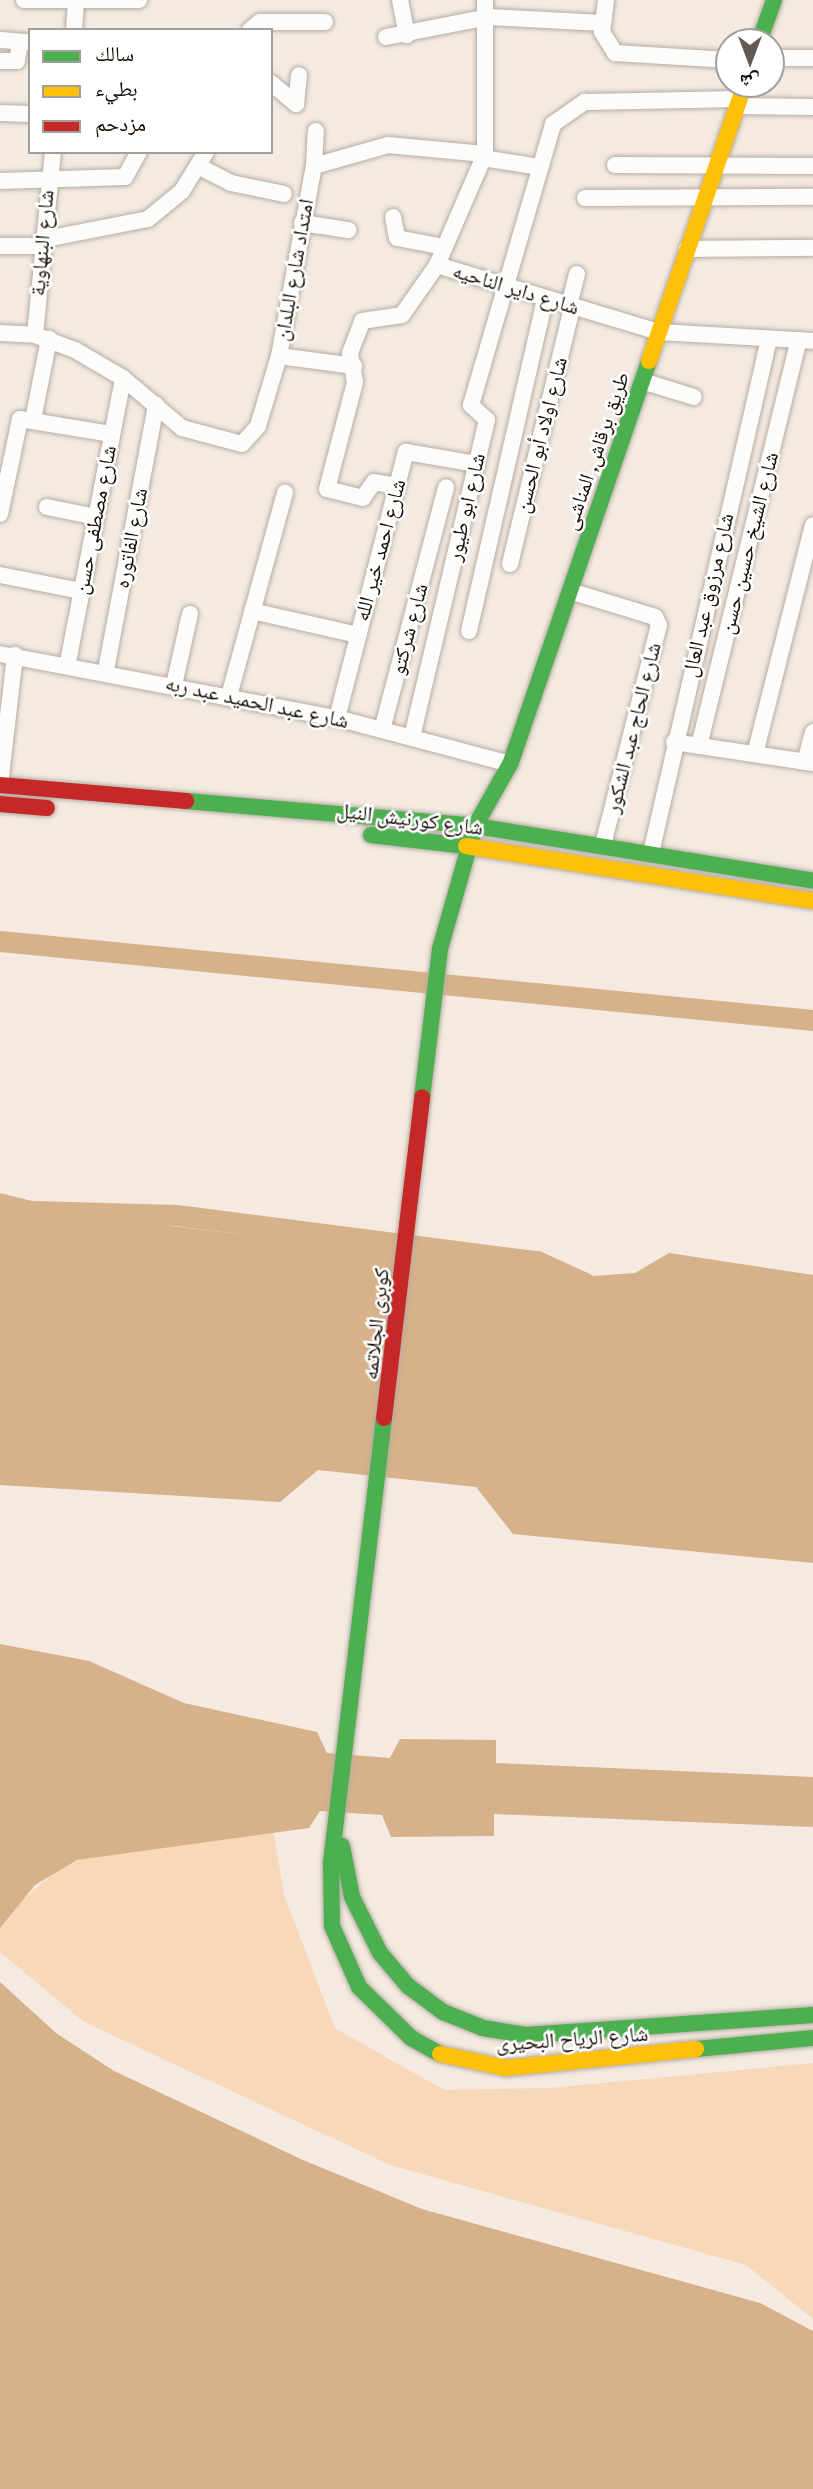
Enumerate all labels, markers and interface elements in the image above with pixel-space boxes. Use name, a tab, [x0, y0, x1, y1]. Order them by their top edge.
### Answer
legend	[28, 28, 273, 154]
north arrow	[715, 28, 785, 98]
text: سالك	[95, 41, 134, 66]
text: ش	[740, 71, 760, 93]
text: بطيء	[95, 76, 138, 101]
text: مزدحم	[95, 111, 146, 136]
street label: شارع البنهاوية	[25, 189, 59, 297]
street label: امتداد شارع البلدان	[269, 197, 319, 343]
street label: شارع داير الناحيه	[450, 258, 582, 320]
street label: شارع اولاد أبو الحسن	[509, 354, 573, 516]
street label: طريق برقاش, المناشى	[557, 369, 635, 533]
street label: شارع مصطفى حسن	[68, 443, 122, 597]
street label: شارع الشيخ حسين حسن	[714, 449, 784, 637]
street label: شارع ابو طيور	[441, 451, 491, 563]
street label: شارع احمد خير الله	[349, 476, 411, 624]
street label: شارع الفاتوره	[109, 486, 153, 590]
street label: شارع مرزوق عبد العال	[677, 511, 739, 679]
street label: شارع شركتو	[385, 581, 433, 677]
street label: شارع الحاج عبد الشكور	[600, 640, 666, 816]
street label: شارع عبد الحميد عبد ربه	[163, 670, 351, 734]
street label: شارع كورنيش النيل	[336, 798, 484, 840]
street label: كوبرى الجلاتمه	[358, 1267, 394, 1381]
street label: شارع الرياح البحيرى	[495, 2021, 649, 2057]

